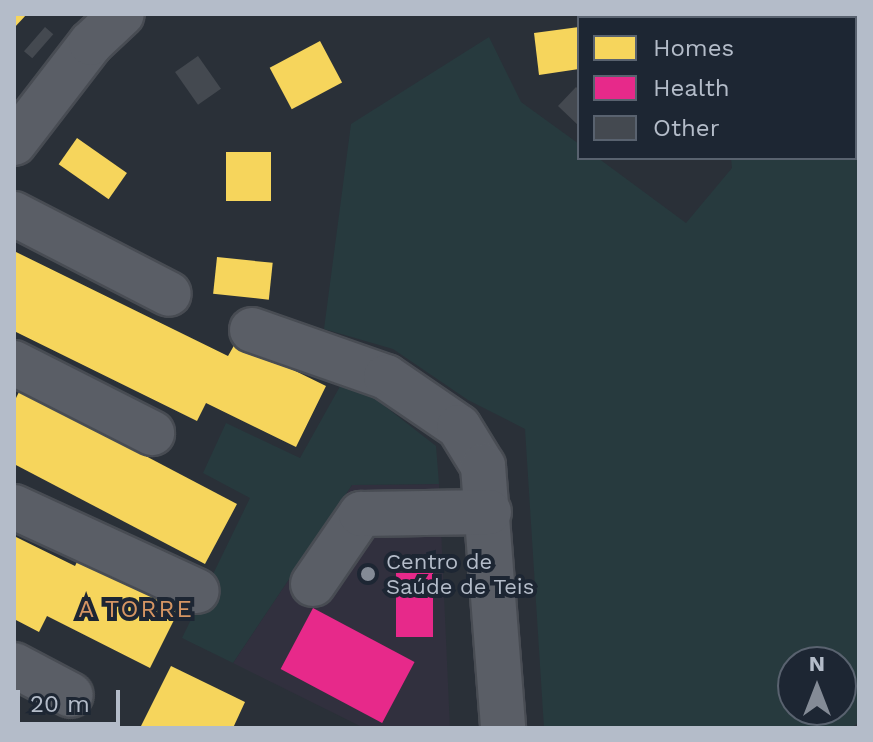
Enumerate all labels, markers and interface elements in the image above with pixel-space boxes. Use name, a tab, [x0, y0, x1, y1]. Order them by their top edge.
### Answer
legend	[577, 16, 857, 160]
text: Homes	[653, 34, 734, 62]
text: Health	[653, 74, 730, 102]
text: Other	[653, 114, 720, 142]
place label: Centro de Saúde de Teis	[386, 548, 535, 600]
marker: Centro de Saúde de Teis	[357, 563, 379, 585]
district label: A TORRE	[77, 596, 195, 624]
north arrow	[777, 646, 857, 726]
text: N	[809, 651, 825, 676]
scale bar	[20, 674, 124, 724]
text: 20 m	[30, 690, 90, 718]

